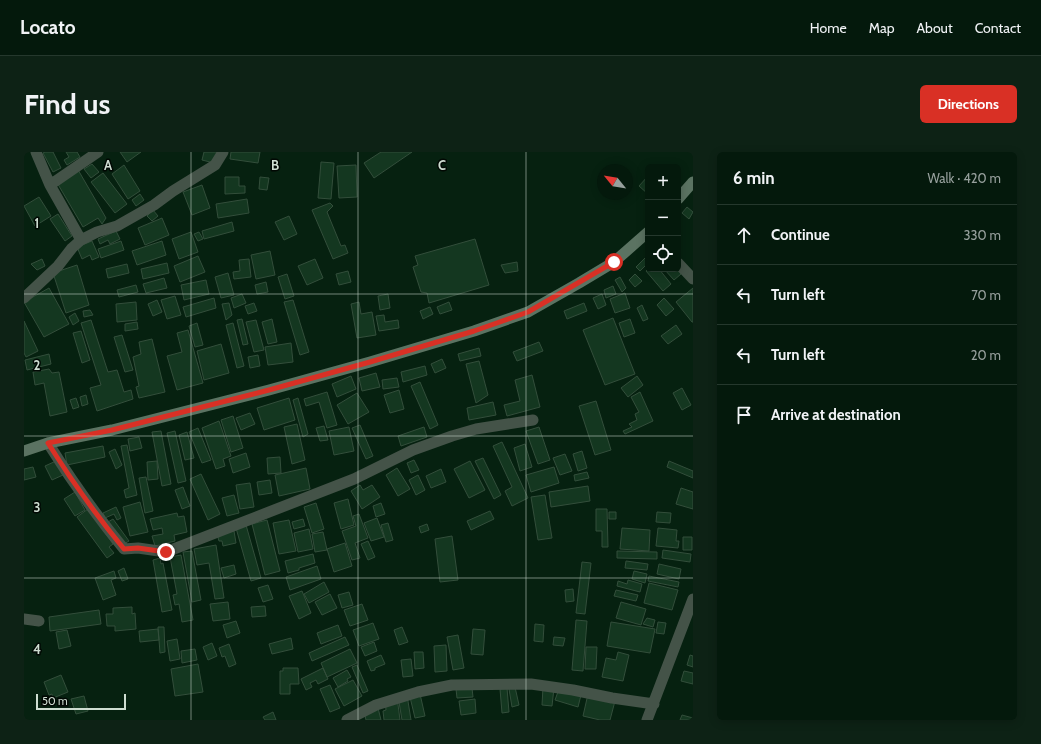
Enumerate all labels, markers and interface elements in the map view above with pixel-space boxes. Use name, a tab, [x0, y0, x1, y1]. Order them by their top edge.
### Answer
text: Locato	[20, 16, 76, 39]
text: Home	[810, 19, 847, 37]
text: Map	[869, 19, 894, 37]
text: About	[916, 19, 953, 37]
text: Contact	[975, 19, 1021, 37]
button: Directions	[920, 85, 1017, 123]
text: Find us	[24, 87, 110, 121]
text: A	[104, 157, 113, 173]
text: B	[271, 157, 279, 173]
text: C	[438, 157, 446, 173]
north arrow	[597, 164, 633, 200]
map controls	[645, 164, 681, 272]
button: +	[645, 164, 681, 200]
text: 6 min	[733, 168, 775, 188]
text: Walk · 420 m	[927, 170, 1001, 186]
button: −	[645, 200, 681, 236]
text: 1	[35, 215, 39, 231]
icon: ahead	[733, 224, 755, 246]
text: Continue	[771, 226, 830, 244]
text: 330 m	[964, 227, 1001, 243]
button: locate	[645, 236, 681, 272]
route start	[605, 253, 623, 271]
icon: left	[733, 284, 755, 306]
text: Turn left	[771, 286, 825, 304]
text: 70 m	[971, 287, 1001, 303]
icon: left	[733, 344, 755, 366]
text: Turn left	[771, 346, 825, 364]
text: 20 m	[971, 347, 1001, 363]
text: 2	[34, 357, 41, 373]
icon: arrive	[733, 404, 755, 426]
text: Arrive at destination	[771, 406, 901, 424]
text: 3	[33, 499, 41, 515]
route end	[157, 543, 175, 561]
text: 4	[33, 641, 41, 657]
scale bar	[36, 692, 126, 711]
text: 50 m	[42, 694, 68, 708]

